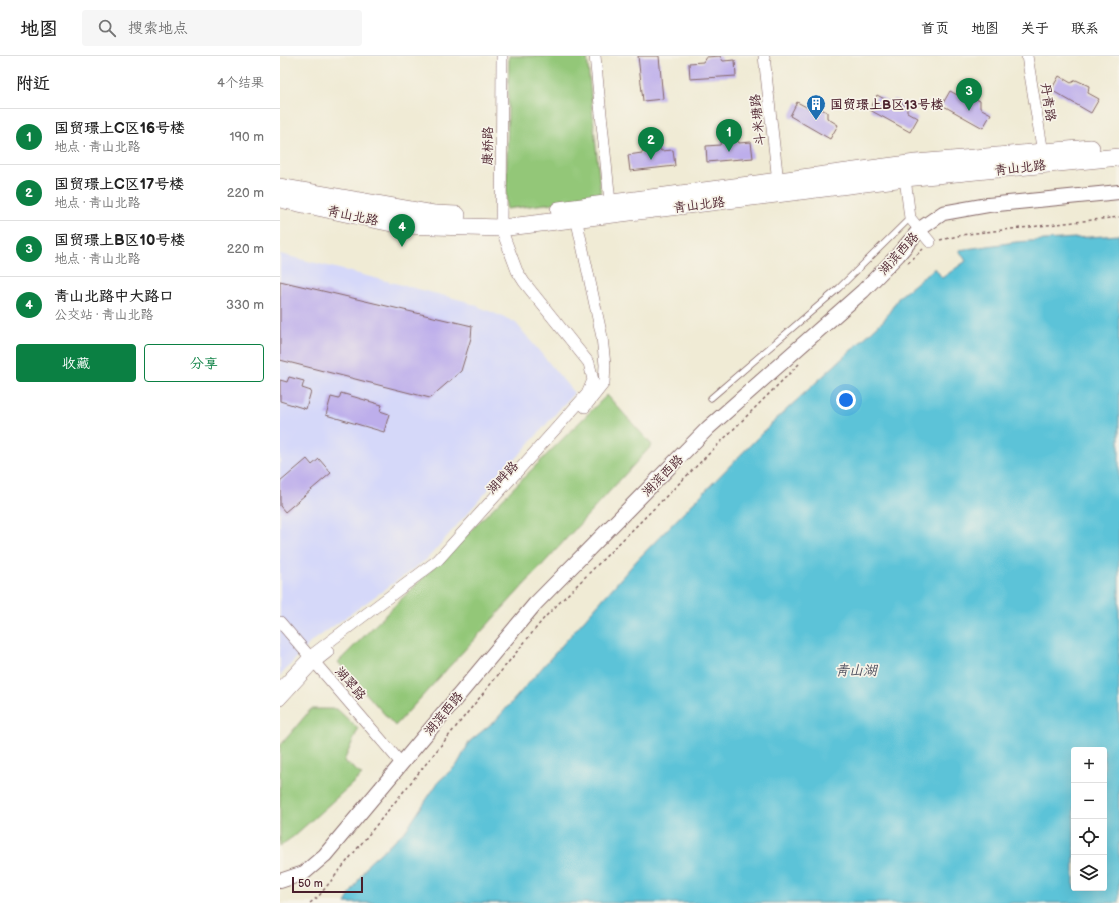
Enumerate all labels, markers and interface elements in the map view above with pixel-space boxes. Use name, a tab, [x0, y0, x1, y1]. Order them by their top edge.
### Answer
search box	[82, 10, 362, 46]
icon: search	[96, 17, 118, 39]
text: 地图	[20, 18, 58, 41]
text: 搜索地点	[128, 19, 188, 38]
text: 首页	[921, 20, 949, 37]
text: 地图	[971, 20, 999, 37]
text: 关于	[1021, 20, 1049, 37]
text: 联系	[1071, 20, 1099, 37]
text: 附近	[16, 74, 50, 94]
text: 4个结果	[217, 75, 264, 91]
pin: 3	[956, 78, 982, 111]
street label: 丹青路	[1037, 82, 1059, 123]
street label: 斗米塘路	[747, 93, 769, 147]
building icon: 国贸璟上B区13号楼	[805, 93, 827, 121]
place label: 国贸璟上B区13号楼	[830, 97, 943, 113]
text: 国贸璟上C区16号楼	[54, 119, 185, 138]
pin: 1	[716, 119, 742, 152]
street label: 康桥路	[480, 126, 496, 166]
pin: 2	[638, 127, 664, 160]
text: 1	[26, 129, 32, 145]
text: 190 m	[230, 129, 264, 145]
text: 地点 · 青山北路	[54, 139, 140, 155]
street label: 青山北路	[993, 157, 1047, 179]
text: 国贸璟上C区17号楼	[54, 175, 184, 194]
text: 2	[25, 185, 33, 201]
text: 220 m	[227, 185, 264, 201]
street label: 青山北路	[672, 194, 726, 216]
text: 地点 · 青山北路	[54, 195, 140, 211]
street label: 青山北路	[326, 203, 380, 229]
pin: 4	[389, 214, 415, 247]
street label: 湖滨西路	[875, 229, 922, 278]
text: 国贸璟上B区10号楼	[54, 231, 185, 250]
text: 3	[25, 241, 33, 257]
text: 220 m	[227, 241, 264, 257]
text: 地点 · 青山北路	[54, 251, 140, 267]
text: 青山北路中大路口	[54, 287, 174, 306]
text: 4	[25, 297, 33, 313]
text: 330 m	[226, 297, 264, 313]
text: 公交站 · 青山北路	[54, 307, 153, 323]
button: 收藏	[16, 344, 136, 382]
button: 分享	[144, 344, 264, 382]
your location	[836, 390, 856, 410]
street label: 湖滨西路	[639, 452, 687, 500]
street label: 湖畔路	[484, 458, 522, 497]
water label: 青山湖	[835, 662, 879, 679]
street label: 湖翠路	[331, 664, 369, 704]
street label: 湖滨西路	[421, 689, 467, 739]
map controls	[1071, 747, 1107, 891]
button: +	[1071, 747, 1107, 783]
button: −	[1071, 783, 1107, 819]
button: locate	[1071, 819, 1107, 855]
button: layers	[1071, 855, 1107, 891]
scale bar	[292, 875, 363, 894]
text: 50 m	[298, 877, 323, 890]

